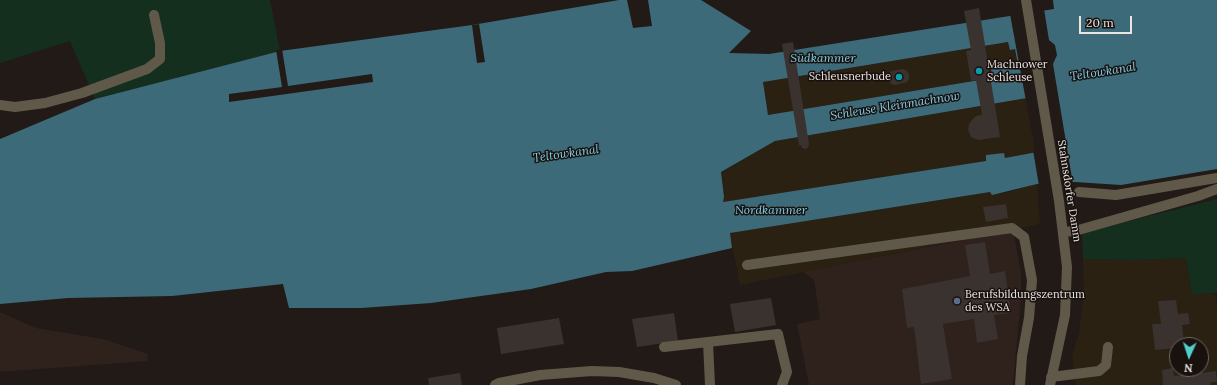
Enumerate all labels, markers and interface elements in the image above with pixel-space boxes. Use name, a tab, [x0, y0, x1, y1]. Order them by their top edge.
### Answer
scale bar	[1081, 8, 1134, 34]
text: 20 m	[1086, 15, 1114, 30]
water label: Südkammer	[790, 52, 856, 66]
place label: Machnower Schleuse	[987, 58, 1048, 84]
water label: Teltowkanal	[1069, 60, 1137, 84]
marker: Machnower Schleuse	[974, 66, 984, 76]
place label: Schleusnerbude	[809, 70, 891, 84]
marker: Schleusnerbude	[894, 72, 904, 82]
water label: Schleuse Kleinmachnow	[829, 89, 961, 123]
street label: Stahnsdorfer Damm	[1054, 139, 1084, 243]
water label: Teltowkanal	[532, 142, 600, 166]
water label: Nordkammer	[735, 204, 807, 218]
place label: Berufsbildungszentrum des WSA	[965, 288, 1085, 314]
marker: Berufsbildungszentrum des WSA	[952, 296, 962, 306]
north arrow	[1169, 337, 1209, 377]
text: N	[1184, 361, 1193, 375]

